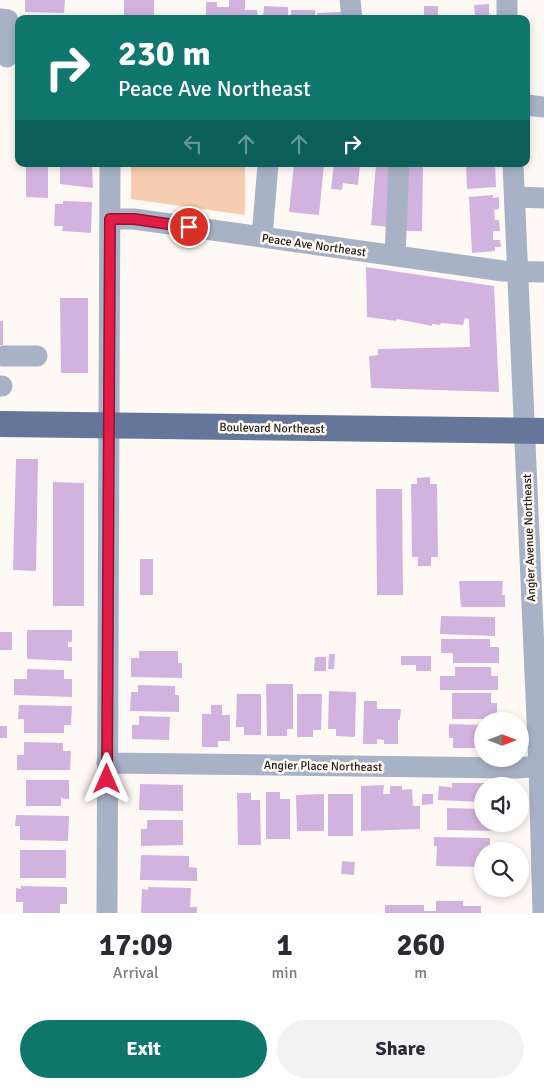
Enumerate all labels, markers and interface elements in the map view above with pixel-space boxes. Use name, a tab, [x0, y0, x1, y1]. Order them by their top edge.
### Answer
text: 230 m	[118, 32, 211, 75]
icon: right	[35, 35, 100, 100]
text: Peace Ave Northeast	[118, 75, 311, 102]
icon: left	[179, 130, 207, 158]
icon: ahead	[232, 130, 260, 158]
icon: ahead	[285, 130, 313, 158]
icon: right	[338, 130, 366, 158]
pin	[168, 206, 210, 248]
icon: arrive	[175, 213, 203, 241]
street label: Peace Ave Northeast	[261, 231, 367, 260]
street label: Boulevard Northeast	[219, 420, 325, 437]
street label: Angier Avenue Northeast	[520, 474, 539, 602]
north arrow	[474, 712, 529, 768]
map controls	[474, 712, 529, 897]
position arrow	[80, 752, 132, 804]
street label: Angier Place Northeast	[264, 758, 382, 775]
button: sound	[474, 777, 529, 832]
button: search	[474, 842, 529, 897]
text: 17:09	[99, 927, 173, 964]
text: 1	[276, 927, 293, 964]
text: 260	[396, 927, 445, 964]
text: Arrival	[113, 963, 159, 983]
text: min	[272, 963, 297, 983]
text: m	[414, 963, 427, 983]
button: Exit	[20, 1020, 267, 1078]
button: Share	[277, 1020, 524, 1078]

